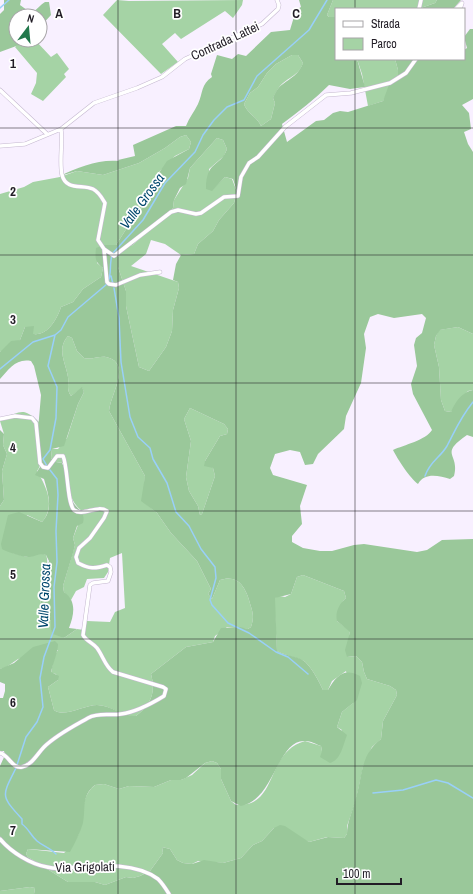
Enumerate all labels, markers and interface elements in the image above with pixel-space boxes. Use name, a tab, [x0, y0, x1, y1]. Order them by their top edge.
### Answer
text: A	[55, 5, 63, 22]
text: B	[173, 5, 181, 22]
text: C	[292, 5, 300, 22]
north arrow	[8, 8, 48, 48]
legend	[335, 8, 465, 60]
text: N	[26, 11, 36, 26]
text: Strada	[371, 16, 401, 32]
street label: Contrada Lattei	[188, 18, 262, 64]
text: Parco	[371, 36, 397, 52]
text: 1	[10, 55, 16, 72]
water label: Valle Grossa	[116, 170, 168, 232]
text: 2	[10, 183, 16, 200]
text: 3	[10, 311, 16, 328]
text: 4	[10, 439, 16, 456]
water label: Valle Grossa	[34, 563, 54, 629]
text: 5	[10, 566, 16, 583]
text: 6	[10, 694, 16, 711]
text: 7	[10, 822, 16, 839]
street label: Via Grigolati	[55, 858, 115, 876]
scale bar	[337, 860, 401, 886]
text: 100 m	[343, 866, 370, 882]

